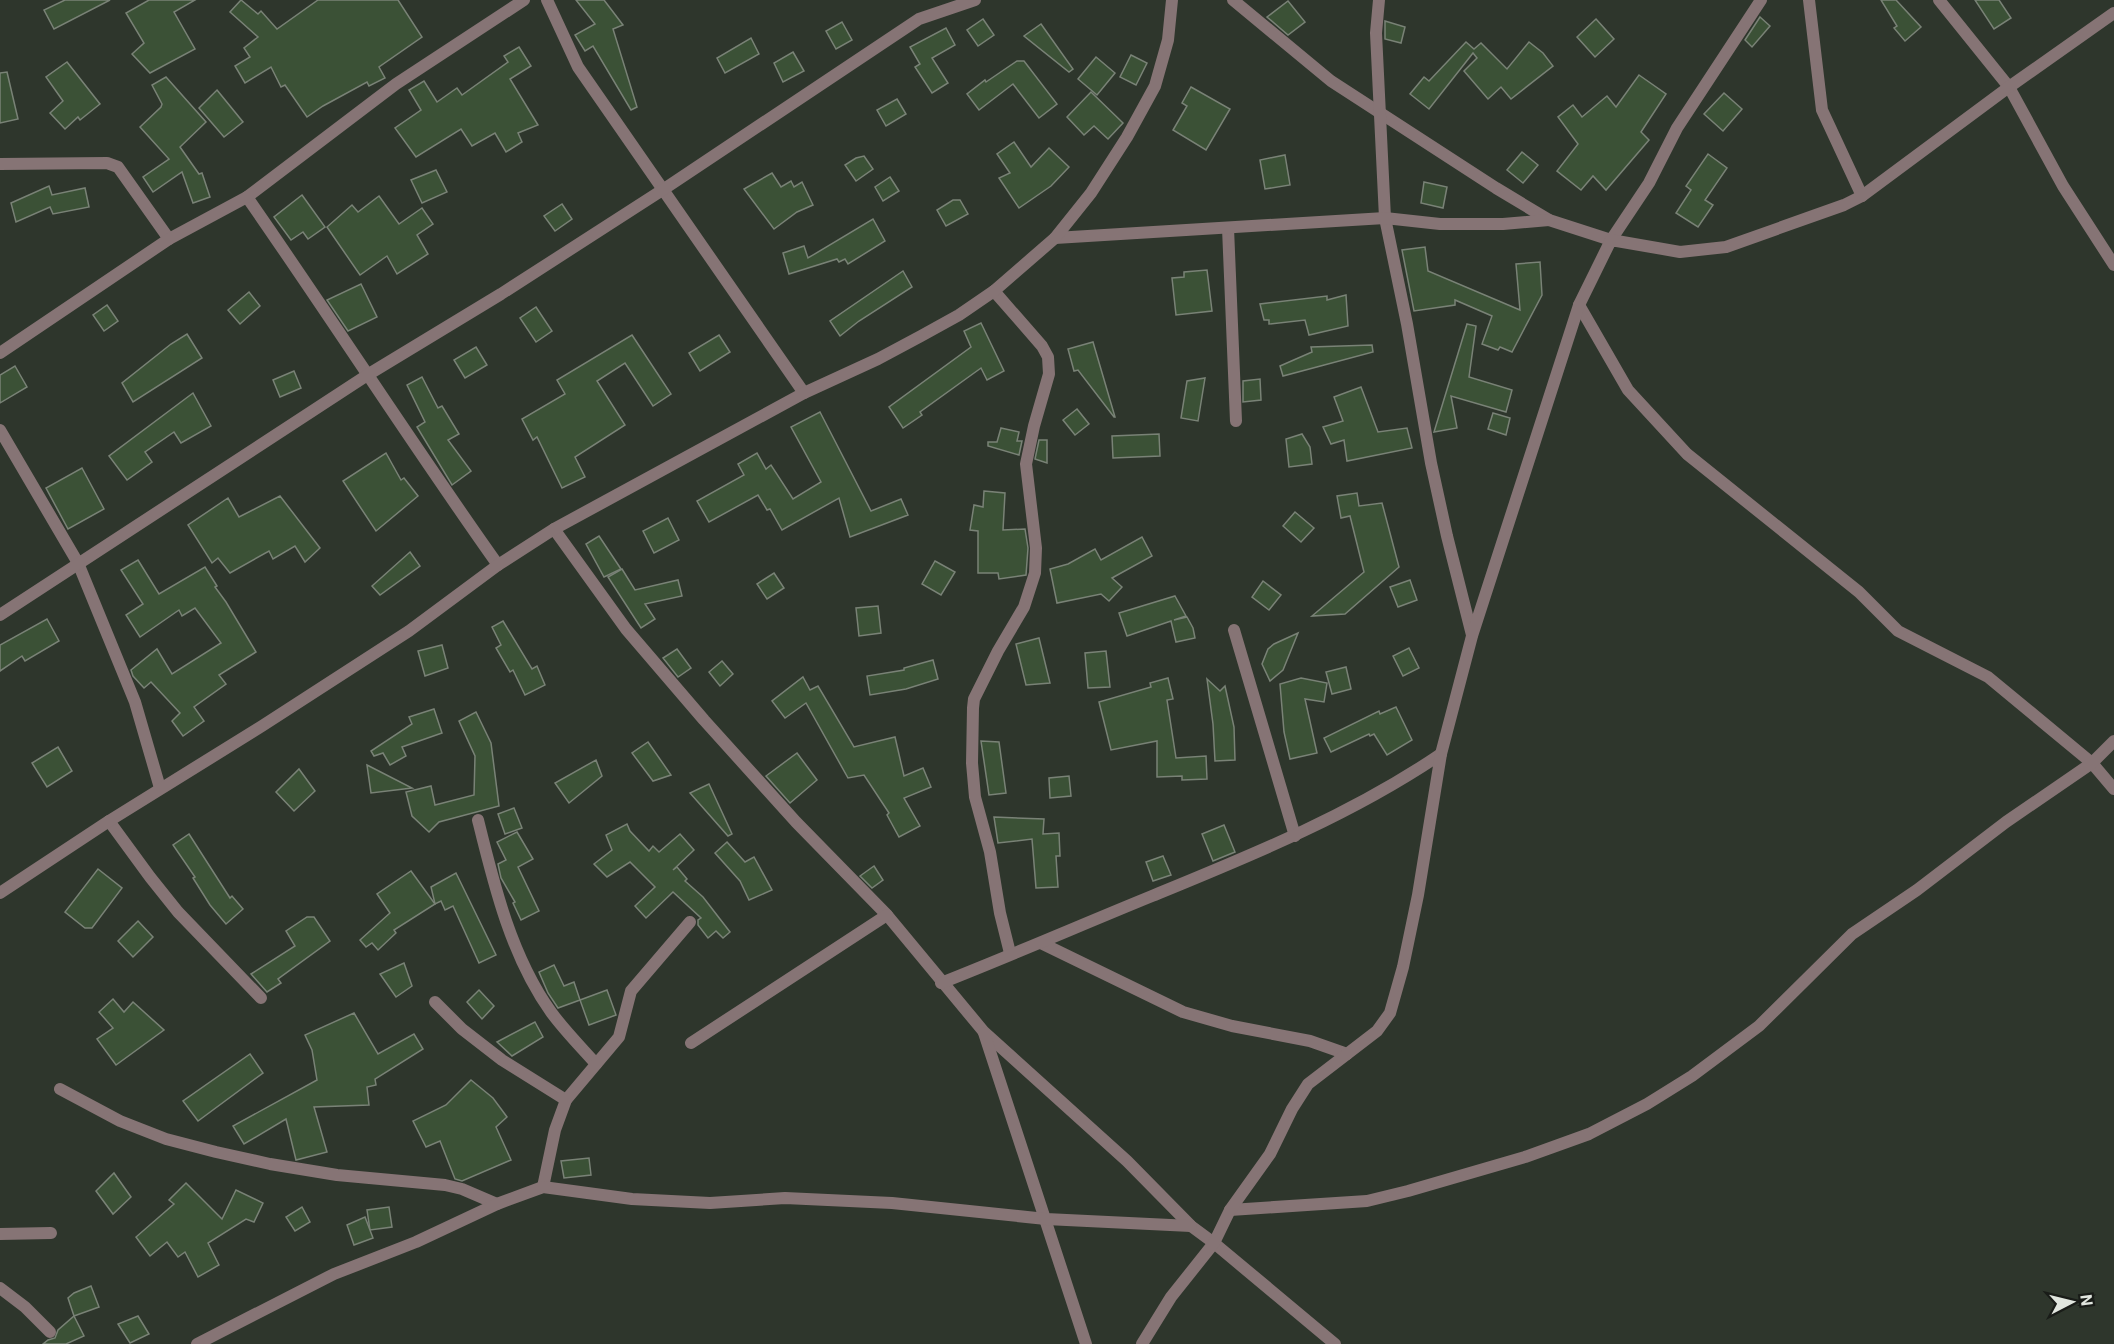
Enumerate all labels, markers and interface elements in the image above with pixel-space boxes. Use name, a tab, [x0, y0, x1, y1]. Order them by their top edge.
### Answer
north arrow	[2042, 1272, 2102, 1332]
text: N	[2076, 1293, 2097, 1307]

